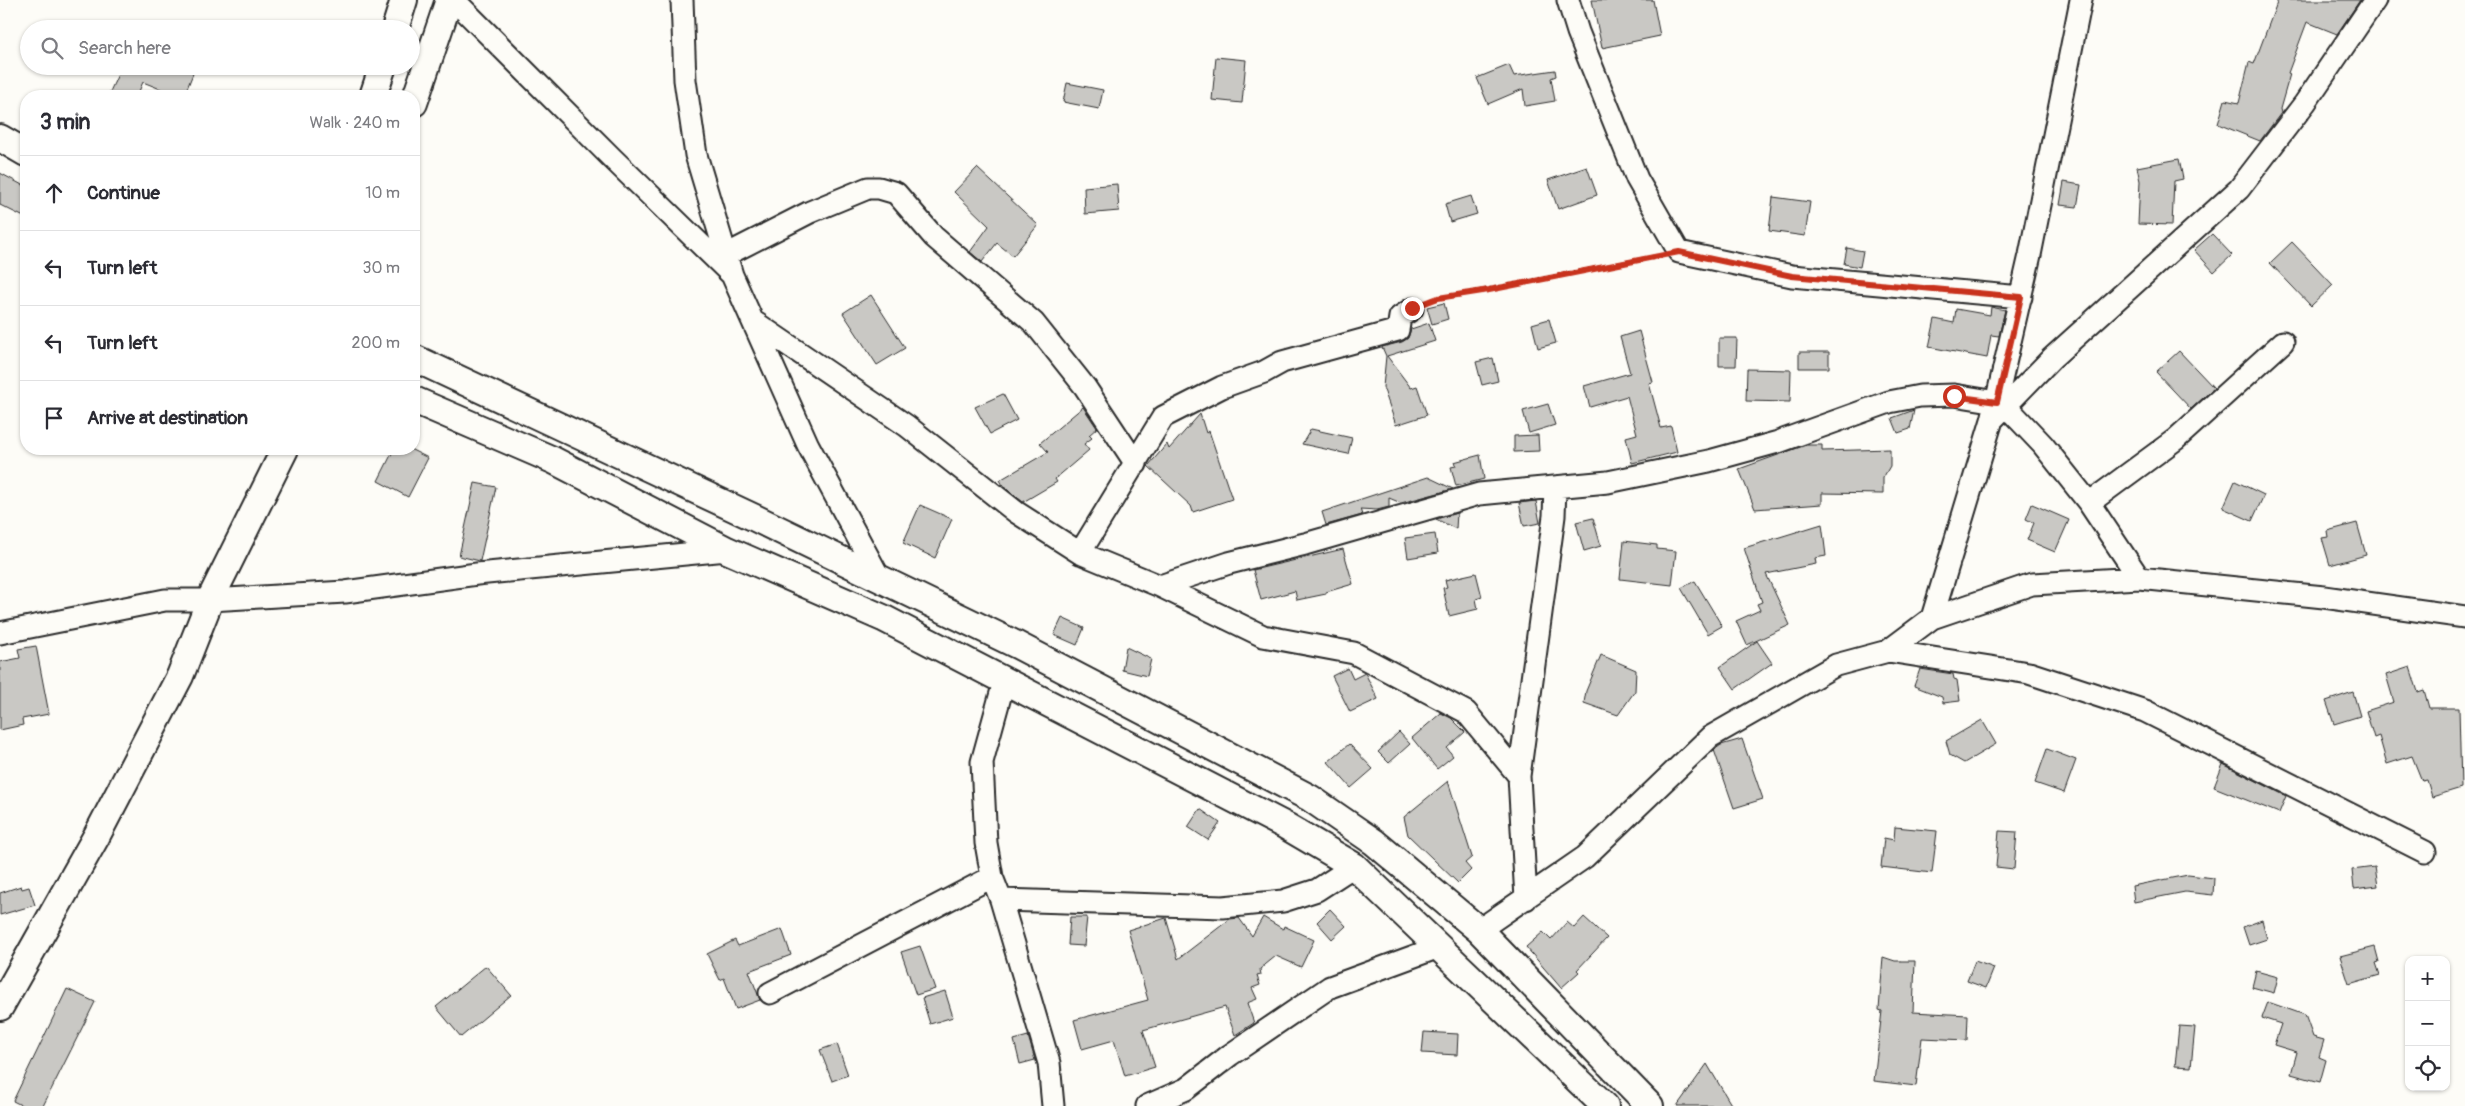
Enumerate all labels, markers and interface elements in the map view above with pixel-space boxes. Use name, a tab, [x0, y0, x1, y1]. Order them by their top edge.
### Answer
search box	[20, 20, 420, 75]
icon: search	[38, 34, 66, 62]
text: Search here	[78, 36, 171, 60]
text: 3 min	[40, 109, 90, 136]
text: Walk · 240 m	[309, 113, 400, 133]
icon: ahead	[40, 179, 68, 207]
text: Continue	[87, 181, 160, 205]
text: 10 m	[365, 183, 400, 203]
icon: left	[40, 254, 68, 282]
text: Turn left	[87, 256, 157, 280]
text: 30 m	[362, 258, 400, 278]
route end	[1401, 297, 1424, 320]
icon: left	[40, 329, 68, 357]
text: Turn left	[87, 331, 157, 355]
text: 200 m	[352, 333, 400, 353]
route start	[1943, 385, 1966, 408]
icon: arrive	[40, 404, 68, 432]
text: Arrive at destination	[87, 406, 248, 430]
map controls	[2405, 956, 2450, 1091]
button: +	[2405, 956, 2450, 1001]
button: −	[2405, 1001, 2450, 1046]
button: locate	[2405, 1046, 2450, 1091]

